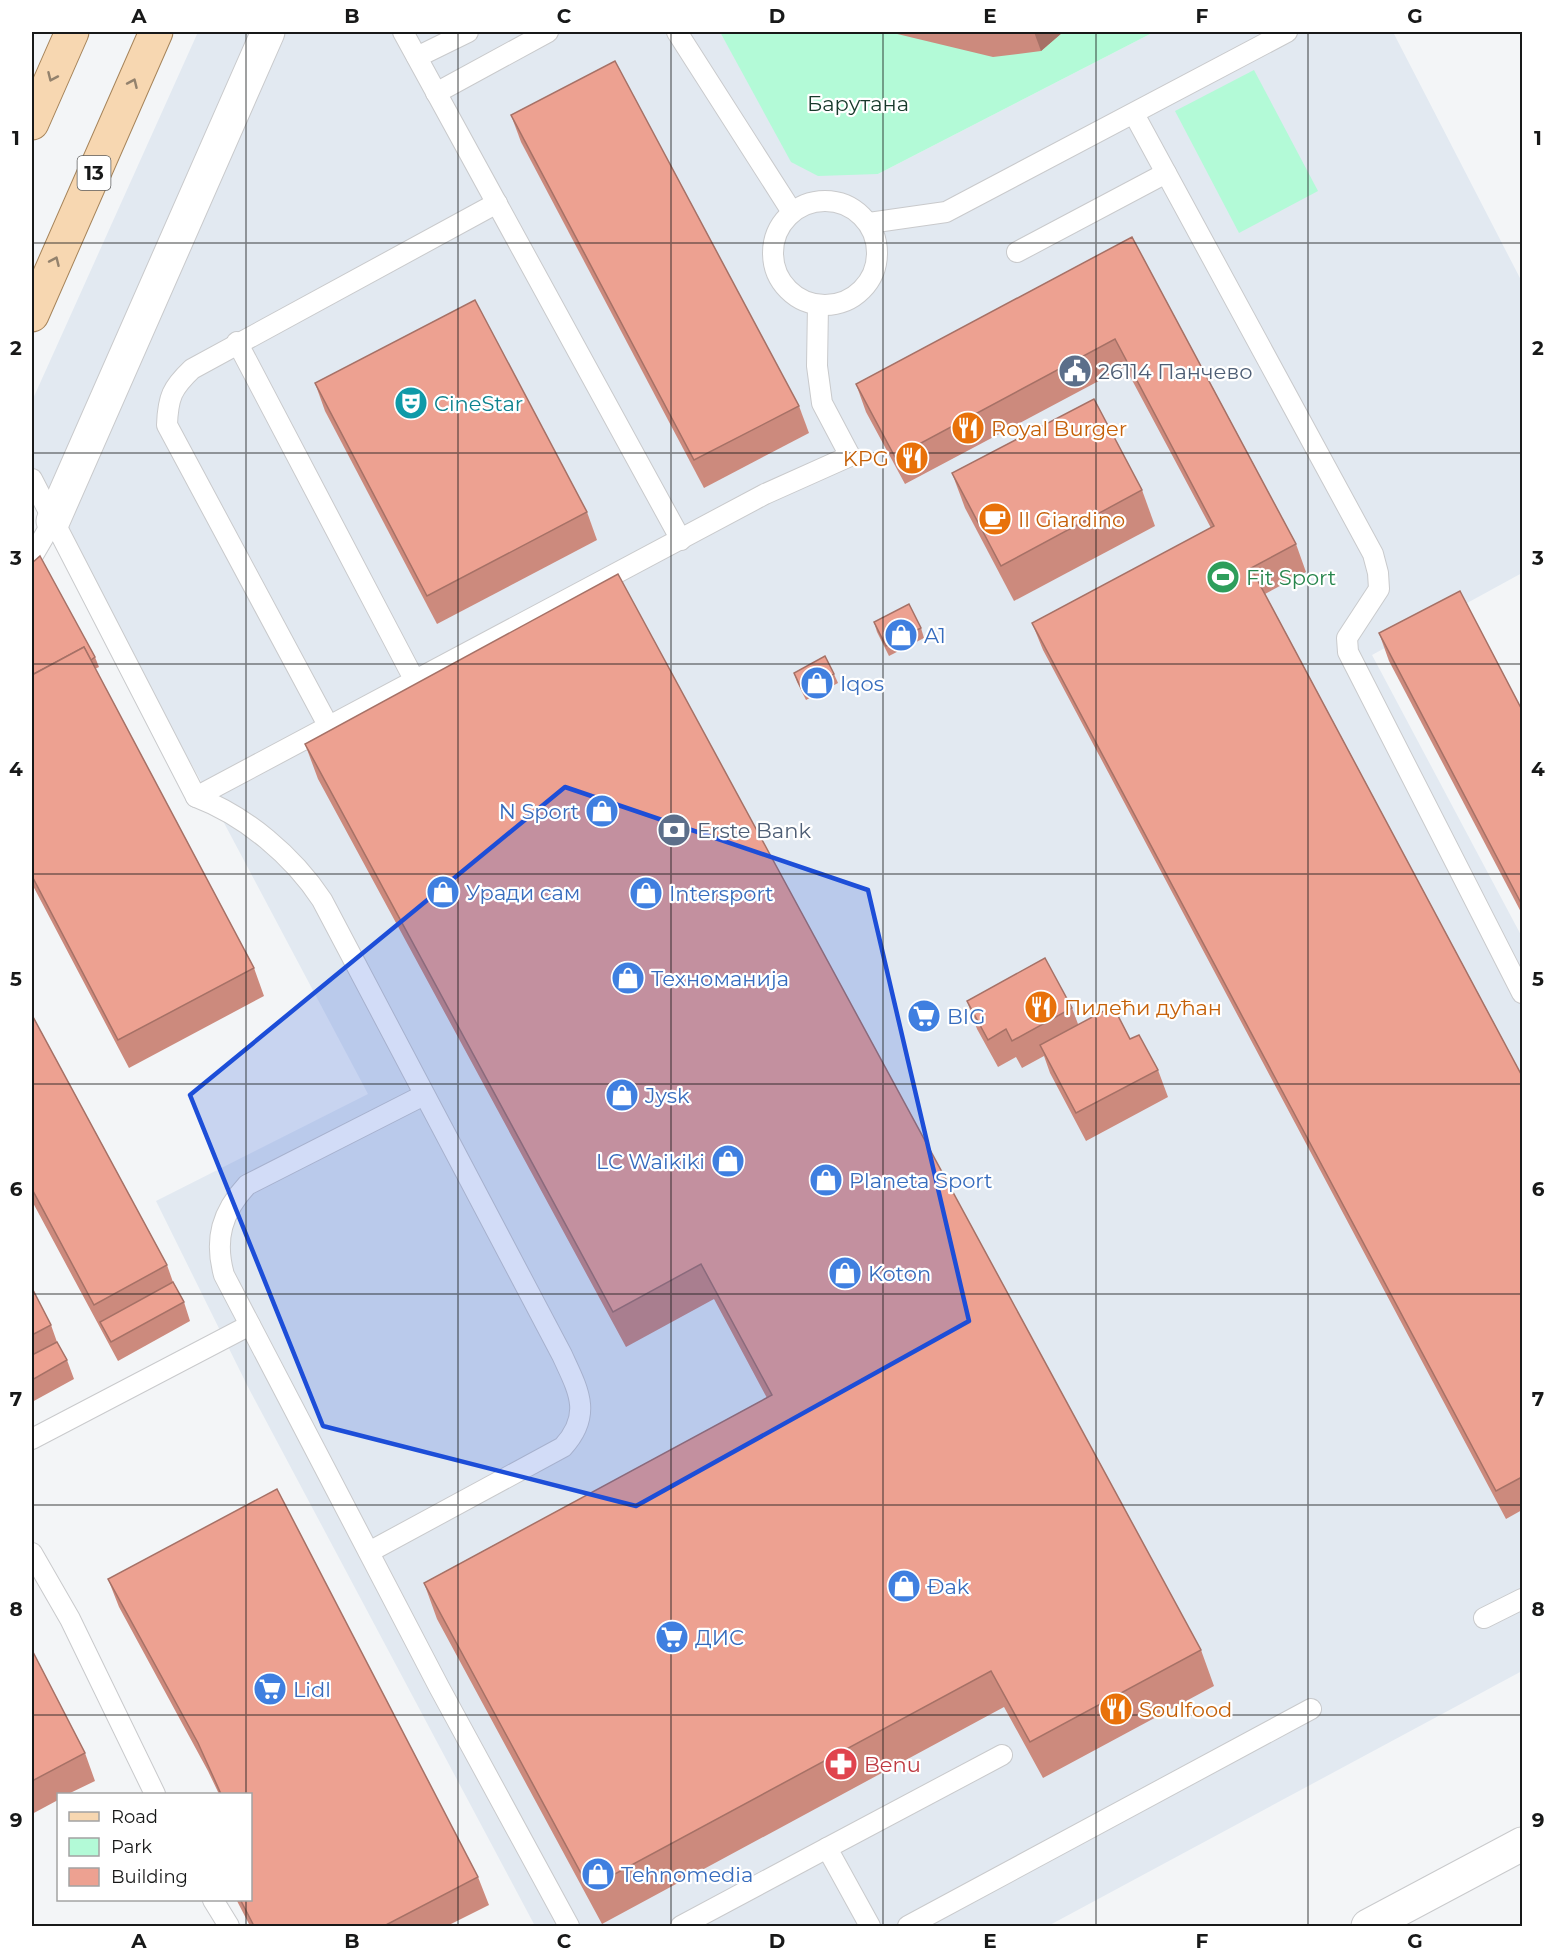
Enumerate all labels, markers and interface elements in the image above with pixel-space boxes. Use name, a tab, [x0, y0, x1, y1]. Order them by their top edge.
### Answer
text: A	[130, 4, 147, 28]
text: B	[344, 4, 360, 28]
text: C	[557, 4, 572, 28]
text: D	[769, 4, 785, 28]
text: E	[983, 4, 997, 28]
text: F	[1196, 4, 1209, 28]
text: G	[1407, 4, 1423, 28]
one-way arrow	[47, 71, 59, 82]
one-way arrow	[126, 78, 138, 89]
park label: Барутана	[807, 91, 909, 116]
text: 1	[12, 126, 20, 150]
text: 1	[1534, 126, 1542, 150]
road number: 13	[78, 156, 110, 190]
one-way arrow	[48, 257, 60, 268]
text: 2	[10, 336, 22, 360]
text: 2	[1532, 336, 1544, 360]
public building icon: 26114 Панчево	[1057, 353, 1093, 389]
place label: 26114 Панчево	[1098, 359, 1253, 384]
theatre icon: CineStar	[393, 385, 429, 421]
place label: CineStar	[434, 391, 523, 416]
restaurant icon: Royal Burger	[950, 410, 986, 446]
place label: Royal Burger	[991, 416, 1127, 441]
restaurant icon: KPG	[894, 440, 930, 476]
place label: KPG	[843, 446, 889, 471]
cafe icon: Il Giardino	[977, 501, 1013, 537]
place label: Il Giardino	[1018, 507, 1125, 532]
text: 3	[9, 546, 22, 570]
text: 3	[1531, 546, 1544, 570]
sports icon: Fit Sport	[1205, 559, 1241, 595]
place label: Fit Sport	[1246, 565, 1336, 590]
shop icon: A1	[883, 617, 919, 653]
place label: A1	[924, 623, 946, 648]
shop icon: Iqos	[799, 665, 835, 701]
place label: Iqos	[840, 671, 884, 696]
text: 4	[9, 757, 23, 781]
text: 4	[1531, 757, 1545, 781]
shop icon: N Sport	[584, 793, 620, 829]
place label: N Sport	[499, 799, 579, 824]
bank icon: Erste Bank	[656, 812, 692, 848]
place label: Erste Bank	[697, 818, 811, 843]
shop icon: Уради сам	[425, 874, 461, 910]
shop icon: Intersport	[628, 875, 664, 911]
place label: Уради сам	[466, 880, 580, 905]
place label: Intersport	[669, 881, 774, 906]
shop icon: Техноманија	[610, 960, 646, 996]
place label: Техноманија	[651, 966, 789, 991]
text: 5	[10, 967, 22, 991]
text: 5	[1532, 967, 1544, 991]
restaurant icon: Пилећи дућан	[1023, 989, 1059, 1025]
place label: Пилећи дућан	[1064, 995, 1222, 1020]
supermarket icon: BIG	[906, 998, 942, 1034]
place label: BIG	[947, 1004, 985, 1029]
shop icon: Jysk	[604, 1077, 640, 1113]
place label: Jysk	[644, 1083, 690, 1108]
shop icon: LC Waikiki	[710, 1143, 746, 1179]
place label: LC Waikiki	[596, 1149, 705, 1174]
shop icon: Planeta Sport	[808, 1162, 844, 1198]
place label: Planeta Sport	[849, 1168, 993, 1193]
text: 6	[10, 1177, 23, 1201]
text: 6	[1532, 1177, 1545, 1201]
shop icon: Koton	[827, 1255, 863, 1291]
place label: Koton	[868, 1261, 931, 1286]
text: 7	[10, 1387, 22, 1411]
text: 7	[1532, 1387, 1544, 1411]
shop icon: Đak	[886, 1568, 922, 1604]
place label: Đak	[927, 1574, 970, 1599]
text: 8	[9, 1597, 23, 1621]
text: 8	[1531, 1597, 1545, 1621]
supermarket icon: ДИС	[654, 1619, 690, 1655]
place label: ДИС	[695, 1625, 744, 1650]
supermarket icon: Lidl	[252, 1671, 288, 1707]
place label: Lidl	[293, 1677, 331, 1702]
restaurant icon: Soulfood	[1098, 1691, 1134, 1727]
place label: Soulfood	[1139, 1697, 1232, 1722]
pharmacy icon: Benu	[823, 1746, 859, 1782]
place label: Benu	[864, 1752, 921, 1777]
legend	[57, 1793, 252, 1901]
text: Road	[111, 1806, 158, 1828]
text: 9	[10, 1808, 22, 1832]
text: 9	[1532, 1808, 1544, 1832]
text: Park	[111, 1836, 152, 1858]
shop icon: Tehnomedia	[580, 1856, 616, 1892]
place label: Tehnomedia	[621, 1862, 753, 1887]
text: Building	[111, 1866, 188, 1888]
text: A	[130, 1929, 147, 1953]
text: B	[344, 1929, 360, 1953]
text: C	[557, 1929, 572, 1953]
text: D	[769, 1929, 785, 1953]
text: E	[983, 1929, 997, 1953]
text: F	[1196, 1929, 1209, 1953]
text: G	[1407, 1929, 1423, 1953]

